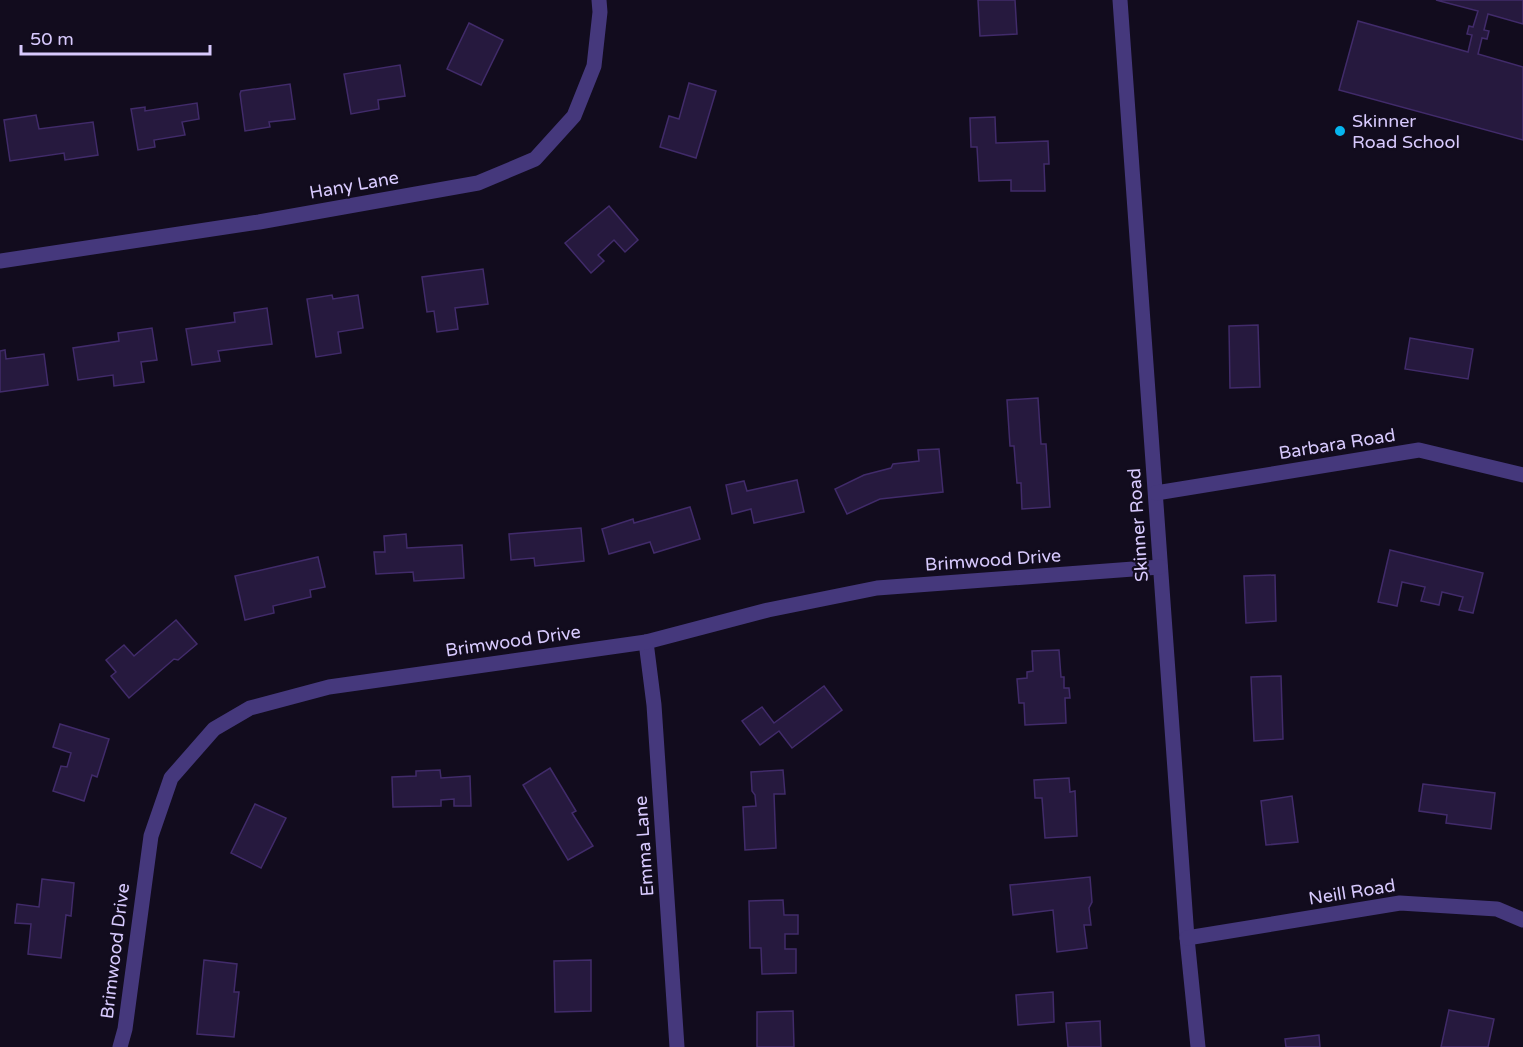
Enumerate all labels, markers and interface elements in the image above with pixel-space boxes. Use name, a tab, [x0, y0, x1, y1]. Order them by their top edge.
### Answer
scale bar	[21, 18, 210, 56]
text: 50 m	[30, 28, 74, 50]
place label: Skinner Road School	[1352, 110, 1460, 153]
marker: Skinner Road School	[1333, 124, 1347, 138]
street label: Hany Lane	[308, 166, 400, 204]
street label: Barbara Road	[1277, 424, 1397, 464]
street label: Skinner Road	[1123, 467, 1153, 583]
street label: Brimwood Drive	[924, 544, 1062, 576]
street label: Brimwood Drive	[444, 621, 582, 661]
street label: Emma Lane	[630, 795, 658, 897]
street label: Neill Road	[1307, 874, 1397, 910]
street label: Brimwood Drive	[96, 882, 134, 1020]

